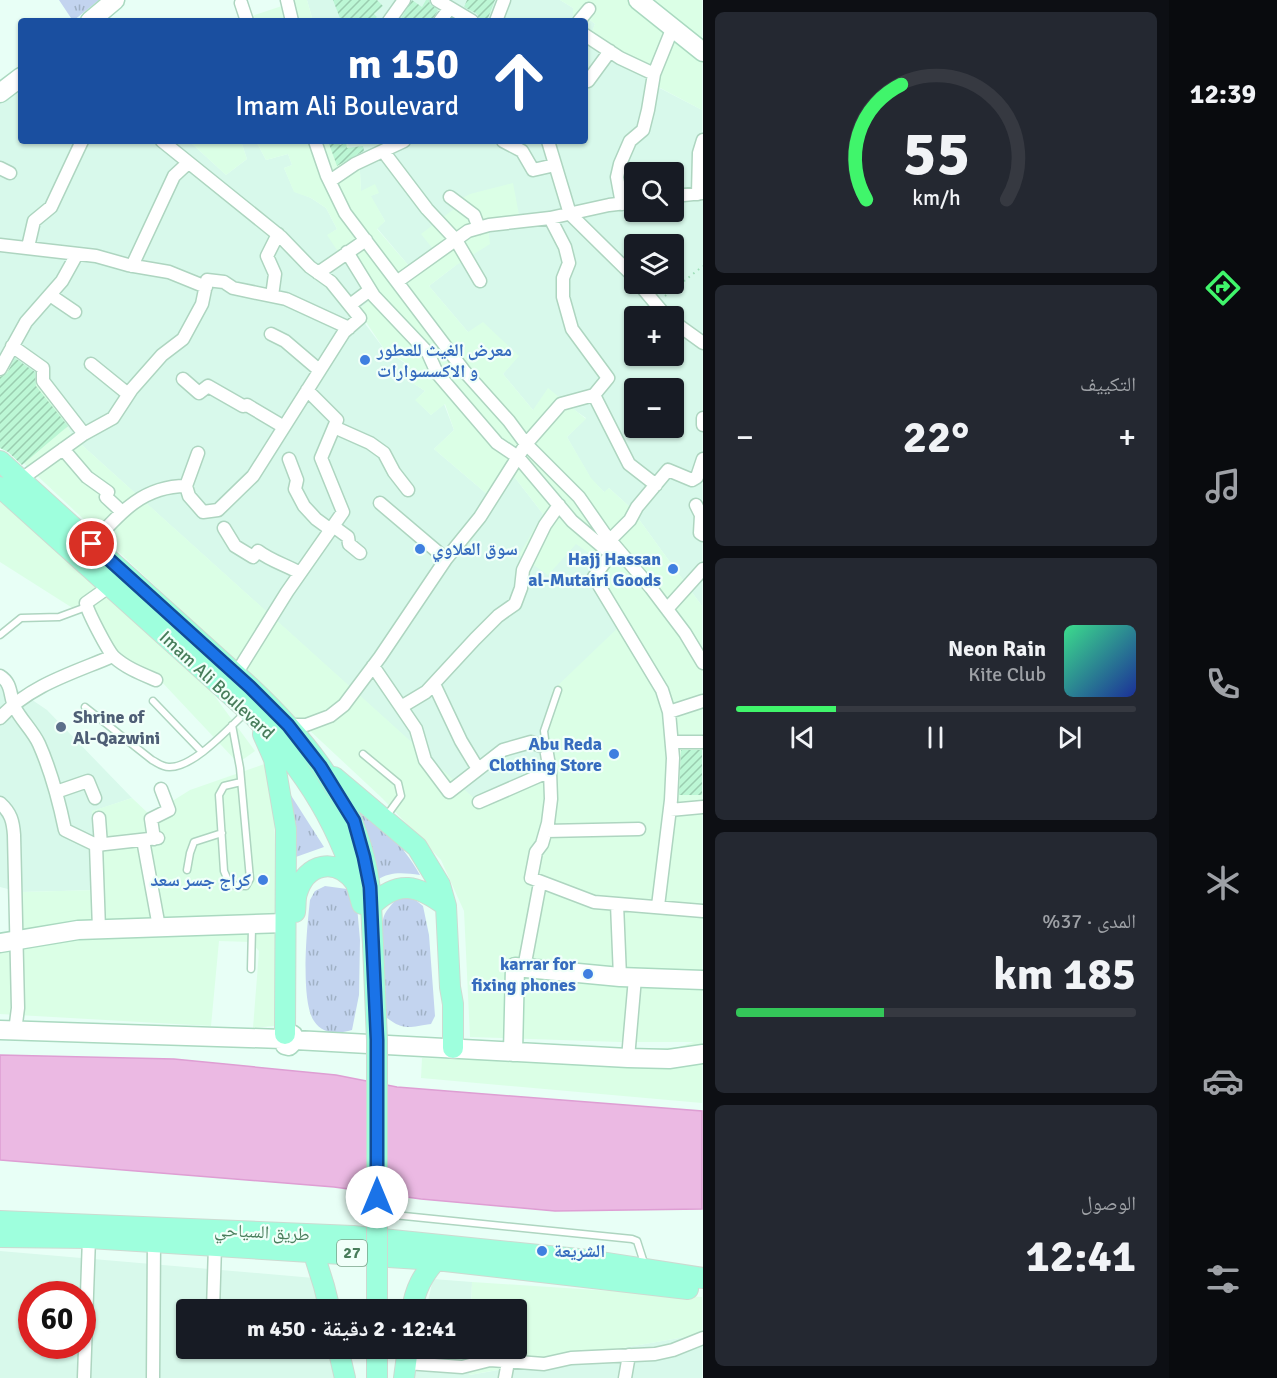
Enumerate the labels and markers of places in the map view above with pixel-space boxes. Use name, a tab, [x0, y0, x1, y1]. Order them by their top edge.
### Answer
place label: معرض الغيث للعطور و الاكسسوارات	[376, 339, 512, 382]
marker: معرض الغيث للعطور و الاكسسوارات	[358, 353, 372, 367]
pin	[66, 518, 117, 569]
place label: سوق العلاوي	[432, 538, 518, 563]
marker: سوق العلاوي	[413, 542, 427, 556]
place label: Hajj Hassan al-Mutairi Goods	[528, 548, 661, 591]
marker: Hajj Hassan al-Mutairi Goods	[666, 562, 680, 576]
place label: Shrine of Al-Qazwini	[73, 706, 160, 749]
marker: Shrine of Al-Qazwini	[54, 720, 68, 734]
place label: Abu Reda Clothing Store	[489, 733, 602, 776]
marker: Abu Reda Clothing Store	[607, 747, 621, 761]
place label: كراج جسر سعد	[150, 869, 251, 891]
marker: كراج جسر سعد	[256, 873, 270, 887]
place label: karrar for fixing phones	[471, 953, 577, 996]
marker: karrar for fixing phones	[581, 967, 595, 981]
place label: الشريعة	[554, 1240, 605, 1262]
marker: الشريعة	[535, 1244, 549, 1258]

